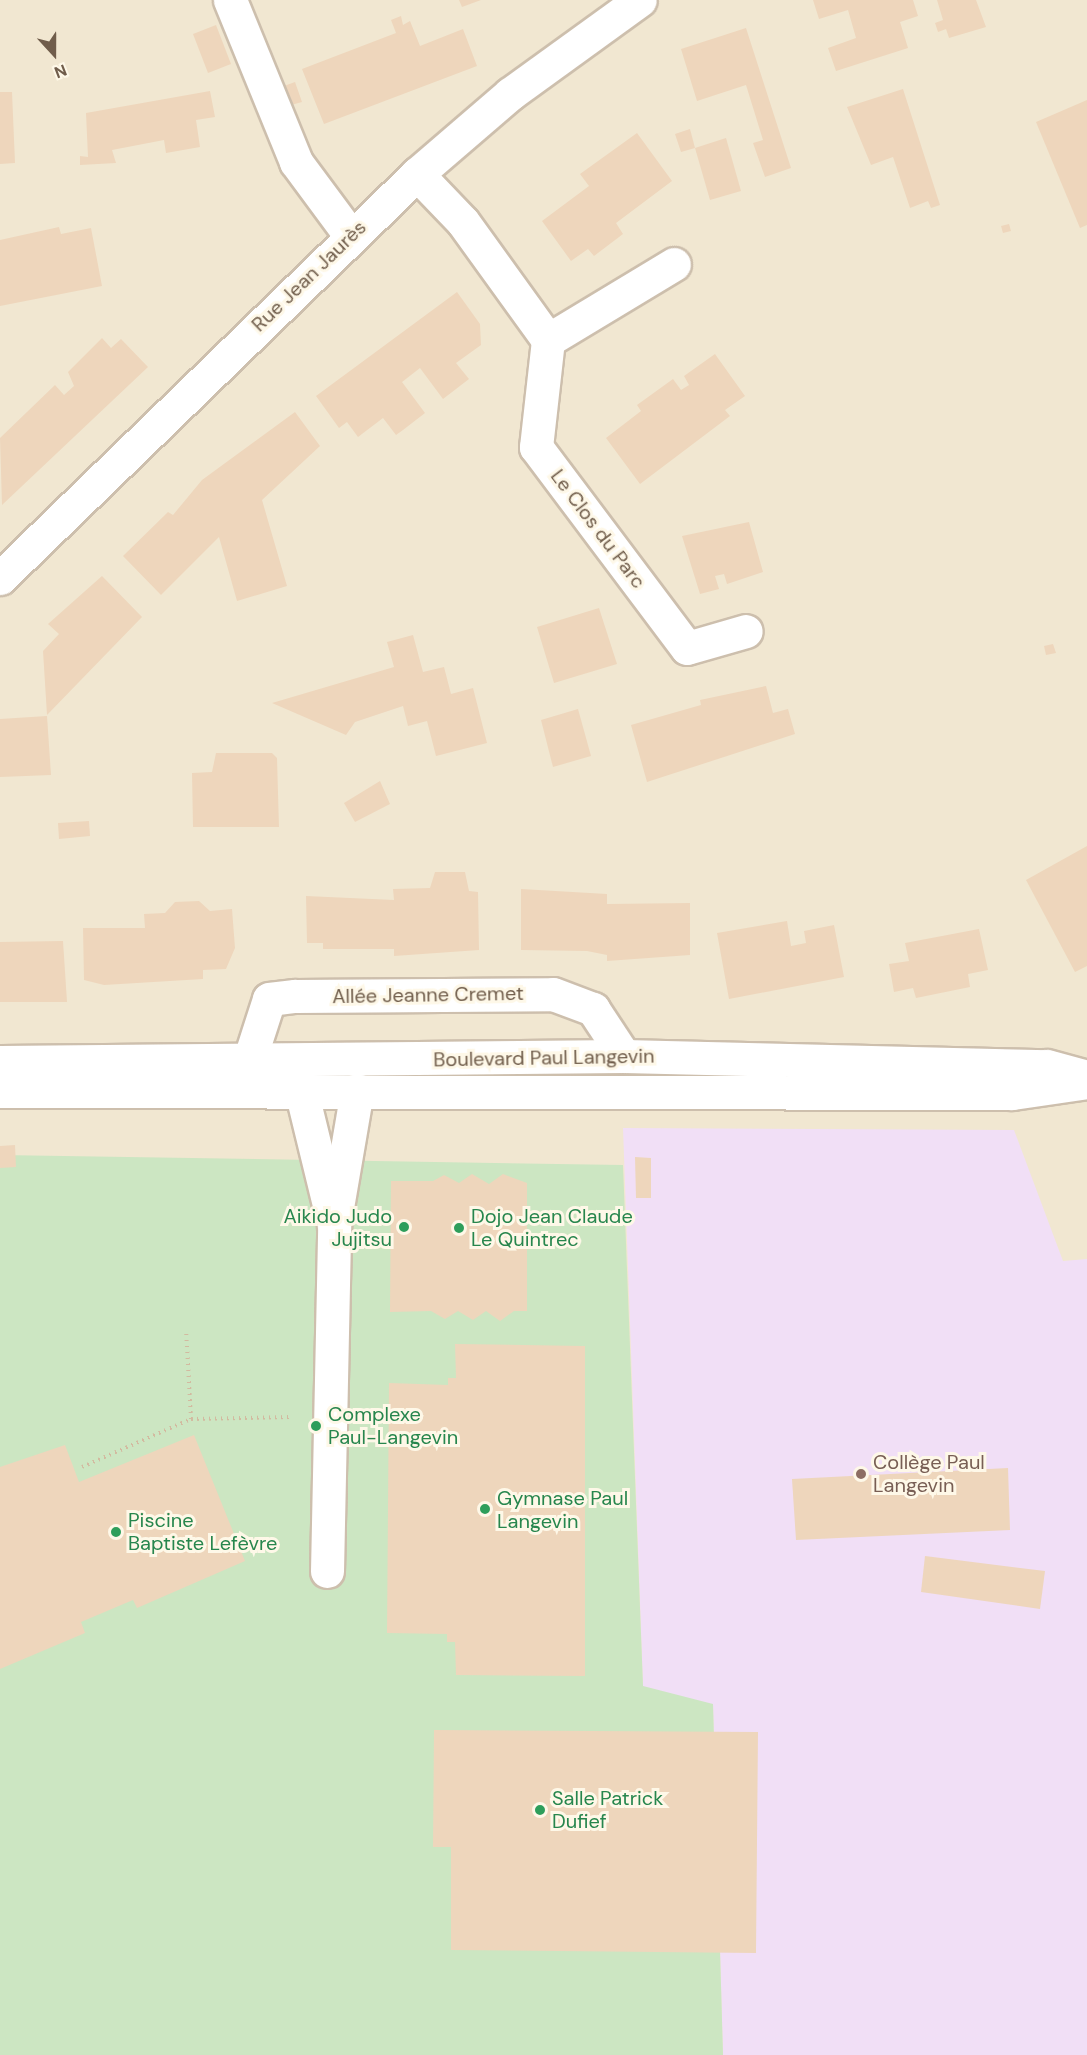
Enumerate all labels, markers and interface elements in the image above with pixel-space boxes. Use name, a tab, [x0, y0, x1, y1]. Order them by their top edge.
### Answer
north arrow	[24, 24, 84, 84]
text: N	[51, 59, 70, 83]
street label: Rue Jean Jaurès	[247, 215, 371, 337]
street label: Le Clos du Parc	[546, 465, 650, 593]
street label: Allée Jeanne Cremet	[332, 981, 524, 1009]
street label: Boulevard Paul Langevin	[433, 1044, 655, 1072]
place label: Aikido Judo Jujitsu	[283, 1204, 392, 1251]
place label: Dojo Jean Claude Le Quintrec	[471, 1204, 633, 1251]
marker: Aikido Judo Jujitsu	[397, 1220, 411, 1234]
marker: Dojo Jean Claude Le Quintrec	[452, 1221, 466, 1235]
place label: Complexe Paul-Langevin	[328, 1402, 458, 1449]
marker: Complexe Paul-Langevin	[309, 1419, 323, 1433]
place label: Collège Paul Langevin	[873, 1450, 985, 1497]
marker: Collège Paul Langevin	[854, 1467, 868, 1481]
place label: Gymnase Paul Langevin	[497, 1486, 628, 1533]
marker: Gymnase Paul Langevin	[478, 1502, 492, 1516]
place label: Piscine Baptiste Lefèvre	[128, 1508, 277, 1555]
marker: Piscine Baptiste Lefèvre	[109, 1525, 123, 1539]
place label: Salle Patrick Dufief	[552, 1786, 663, 1833]
marker: Salle Patrick Dufief	[533, 1803, 547, 1817]

